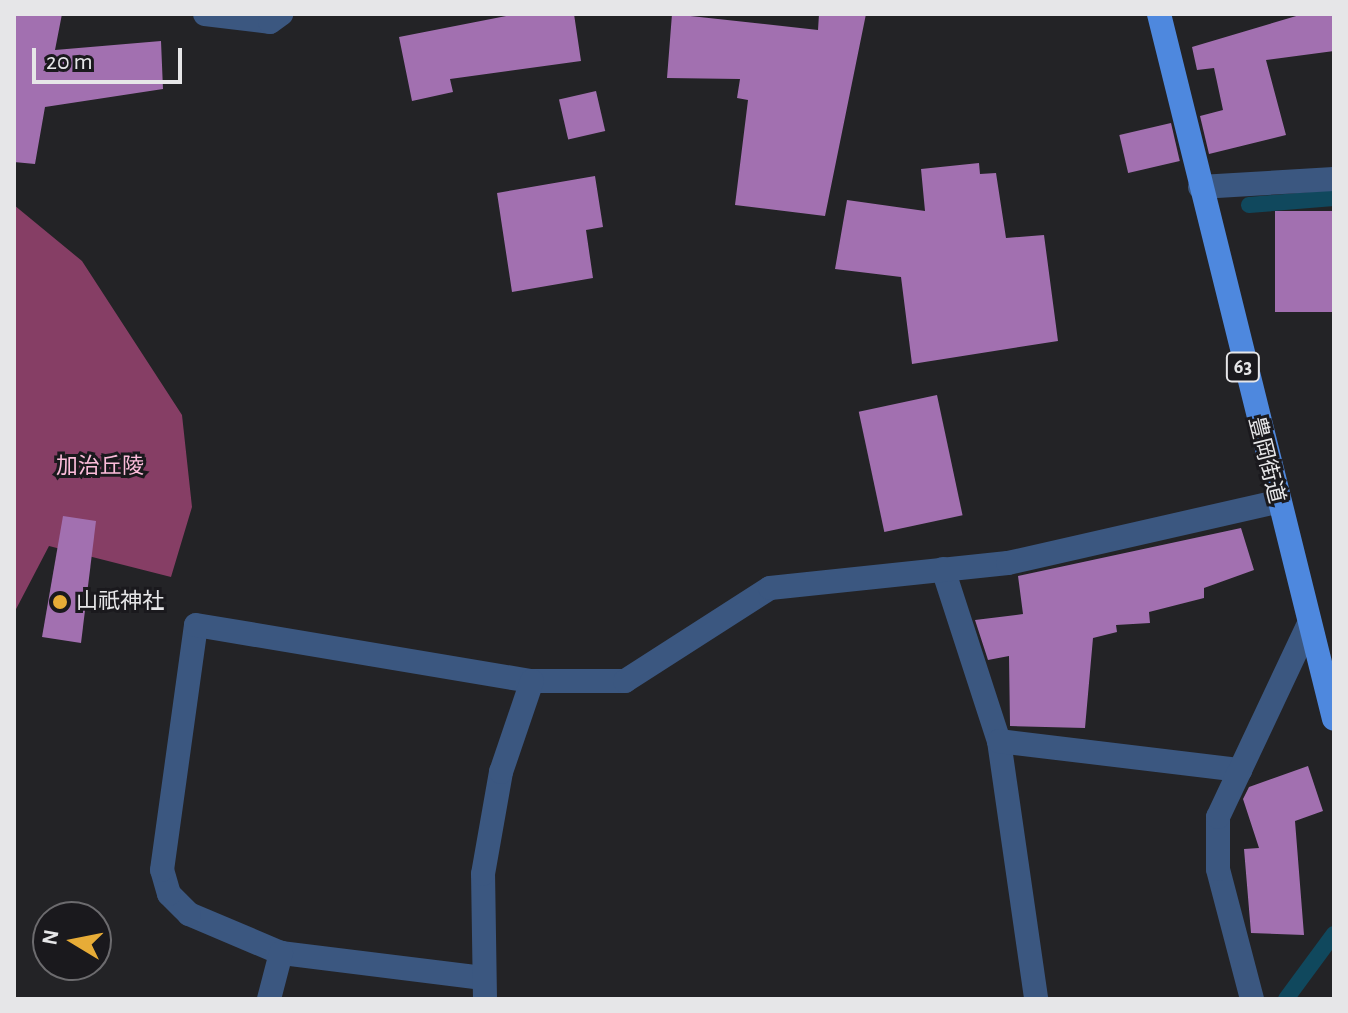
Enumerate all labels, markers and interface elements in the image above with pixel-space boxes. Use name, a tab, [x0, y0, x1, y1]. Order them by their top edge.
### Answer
scale bar	[36, 32, 186, 82]
text: 20 m	[46, 50, 93, 74]
road number: 63	[1225, 351, 1261, 383]
street label: 豊岡街道	[1243, 414, 1289, 506]
park label: 加治丘陵	[56, 454, 144, 480]
place label: 山祇神社	[76, 589, 164, 615]
marker: 山祇神社	[51, 593, 69, 611]
north arrow	[32, 901, 112, 981]
text: N	[38, 928, 62, 947]

